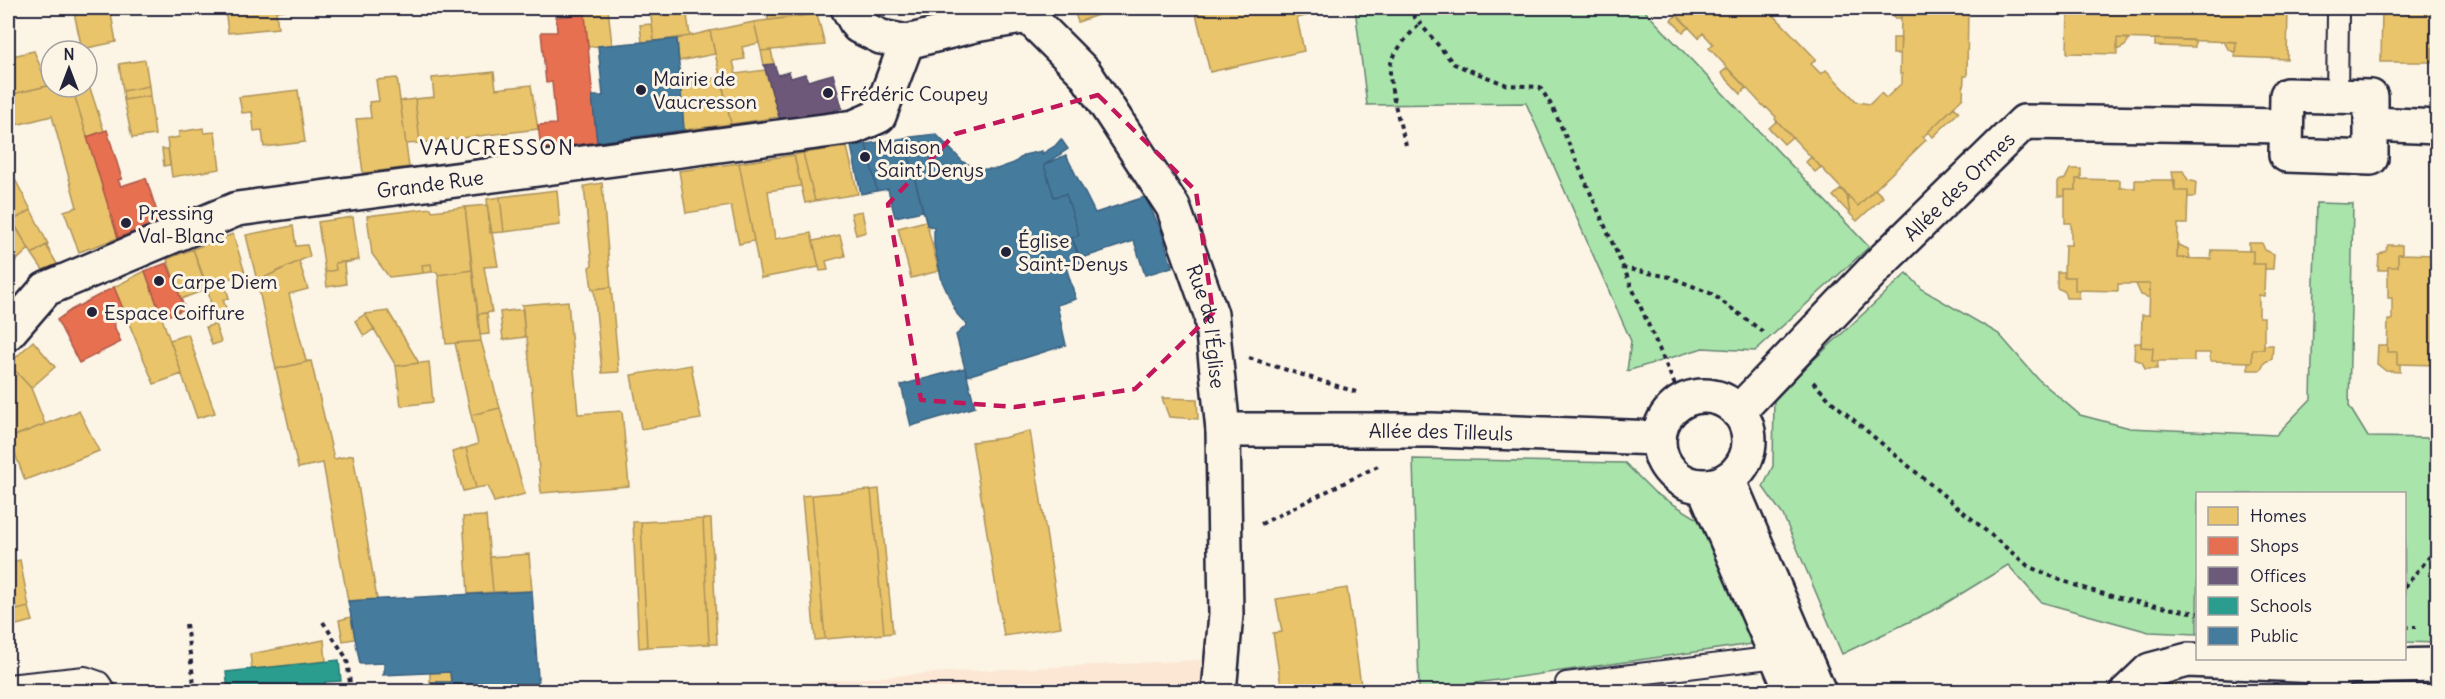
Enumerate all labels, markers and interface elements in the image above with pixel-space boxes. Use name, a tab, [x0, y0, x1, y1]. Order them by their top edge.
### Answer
north arrow	[39, 39, 99, 99]
text: N	[63, 44, 75, 64]
place label: Mairie de Vaucresson	[653, 66, 757, 114]
place label: Frédéric Coupey	[840, 81, 988, 106]
marker: Mairie de Vaucresson	[634, 83, 648, 97]
marker: Frédéric Coupey	[821, 86, 835, 100]
street label: Allée des Ormes	[1898, 126, 2019, 246]
district label: VAUCRESSON	[419, 133, 575, 161]
place label: Maison Saint Denys	[877, 134, 984, 182]
marker: Maison Saint Denys	[858, 150, 872, 164]
street label: Grande Rue	[375, 164, 485, 203]
place label: Pressing Val-Blanc	[138, 200, 225, 248]
marker: Pressing Val-Blanc	[119, 216, 133, 230]
place label: Église Saint-Denys	[1018, 228, 1128, 276]
marker: Église Saint-Denys	[999, 245, 1013, 259]
street label: Rue de l'Église	[1182, 261, 1231, 390]
place label: Carpe Diem	[171, 269, 278, 294]
marker: Carpe Diem	[152, 274, 166, 288]
place label: Espace Coiffure	[104, 300, 245, 325]
marker: Espace Coiffure	[85, 305, 99, 319]
street label: Allée des Tilleuls	[1369, 417, 1514, 445]
legend	[2196, 492, 2406, 660]
text: Homes	[2250, 504, 2307, 527]
text: Shops	[2250, 534, 2299, 557]
text: Offices	[2250, 564, 2306, 587]
text: Schools	[2250, 594, 2312, 617]
text: Public	[2250, 624, 2299, 647]

